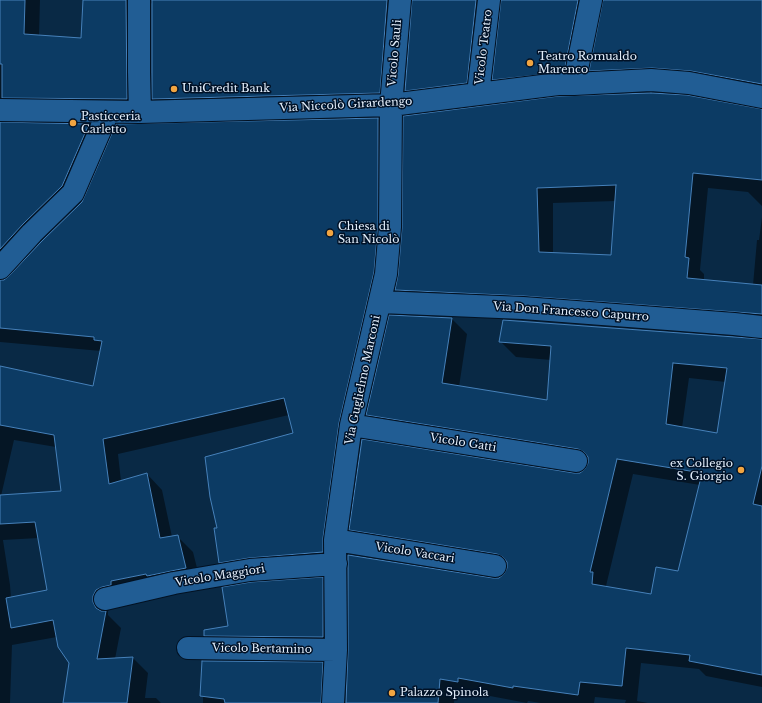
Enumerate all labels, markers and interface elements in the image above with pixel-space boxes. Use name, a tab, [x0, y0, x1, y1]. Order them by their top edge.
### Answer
street label: Vicolo Teatro	[473, 9, 495, 85]
street label: Vicolo Sauli	[385, 19, 405, 87]
place label: Teatro Romualdo Marenco	[538, 50, 637, 76]
marker: Teatro Romualdo Marenco	[525, 58, 535, 68]
place label: UniCredit Bank	[182, 82, 270, 96]
marker: UniCredit Bank	[169, 84, 179, 94]
street label: Via Niccolò Girardengo	[279, 95, 413, 115]
place label: Pasticceria Carletto	[81, 110, 141, 136]
marker: Pasticceria Carletto	[68, 118, 78, 128]
place label: Chiesa di San Nicolò	[338, 220, 399, 246]
marker: Chiesa di San Nicolò	[325, 228, 335, 238]
street label: Via Don Francesco Capurro	[493, 300, 649, 324]
street label: Via Guglielmo Marconi	[343, 314, 383, 446]
street label: Vicolo Gatti	[429, 431, 497, 455]
place label: ex Collegio S. Giorgio	[670, 457, 733, 483]
marker: ex Collegio S. Giorgio	[736, 465, 746, 475]
street label: Vicolo Vaccari	[375, 540, 455, 566]
street label: Vicolo Maggiori	[174, 562, 266, 590]
street label: Vicolo Bertamino	[212, 642, 312, 656]
place label: Palazzo Spinola	[400, 686, 488, 700]
marker: Palazzo Spinola	[387, 688, 397, 698]

